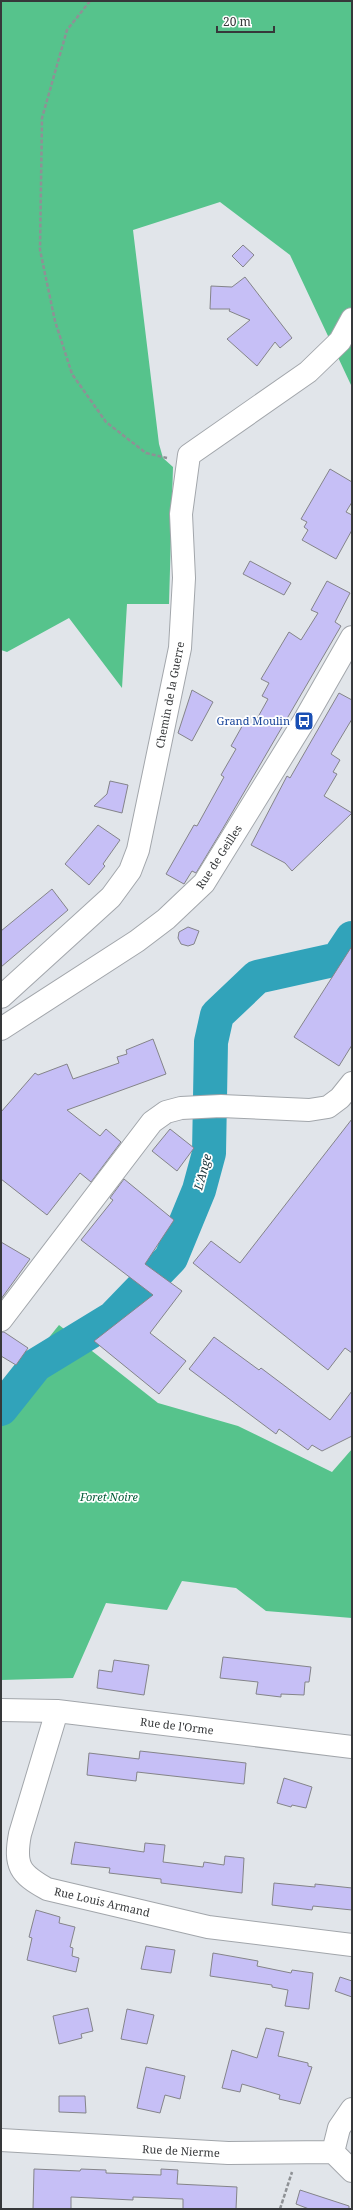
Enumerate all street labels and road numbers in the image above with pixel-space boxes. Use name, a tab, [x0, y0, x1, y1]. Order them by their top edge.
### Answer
street label: Chemin de la Guerre	[152, 640, 187, 750]
street label: Rue de Geilles	[192, 822, 245, 892]
street label: Rue de l'Orme	[139, 1714, 215, 1737]
street label: Rue Louis Armand	[53, 1883, 152, 1920]
street label: Rue de Nierme	[142, 2141, 220, 2160]

